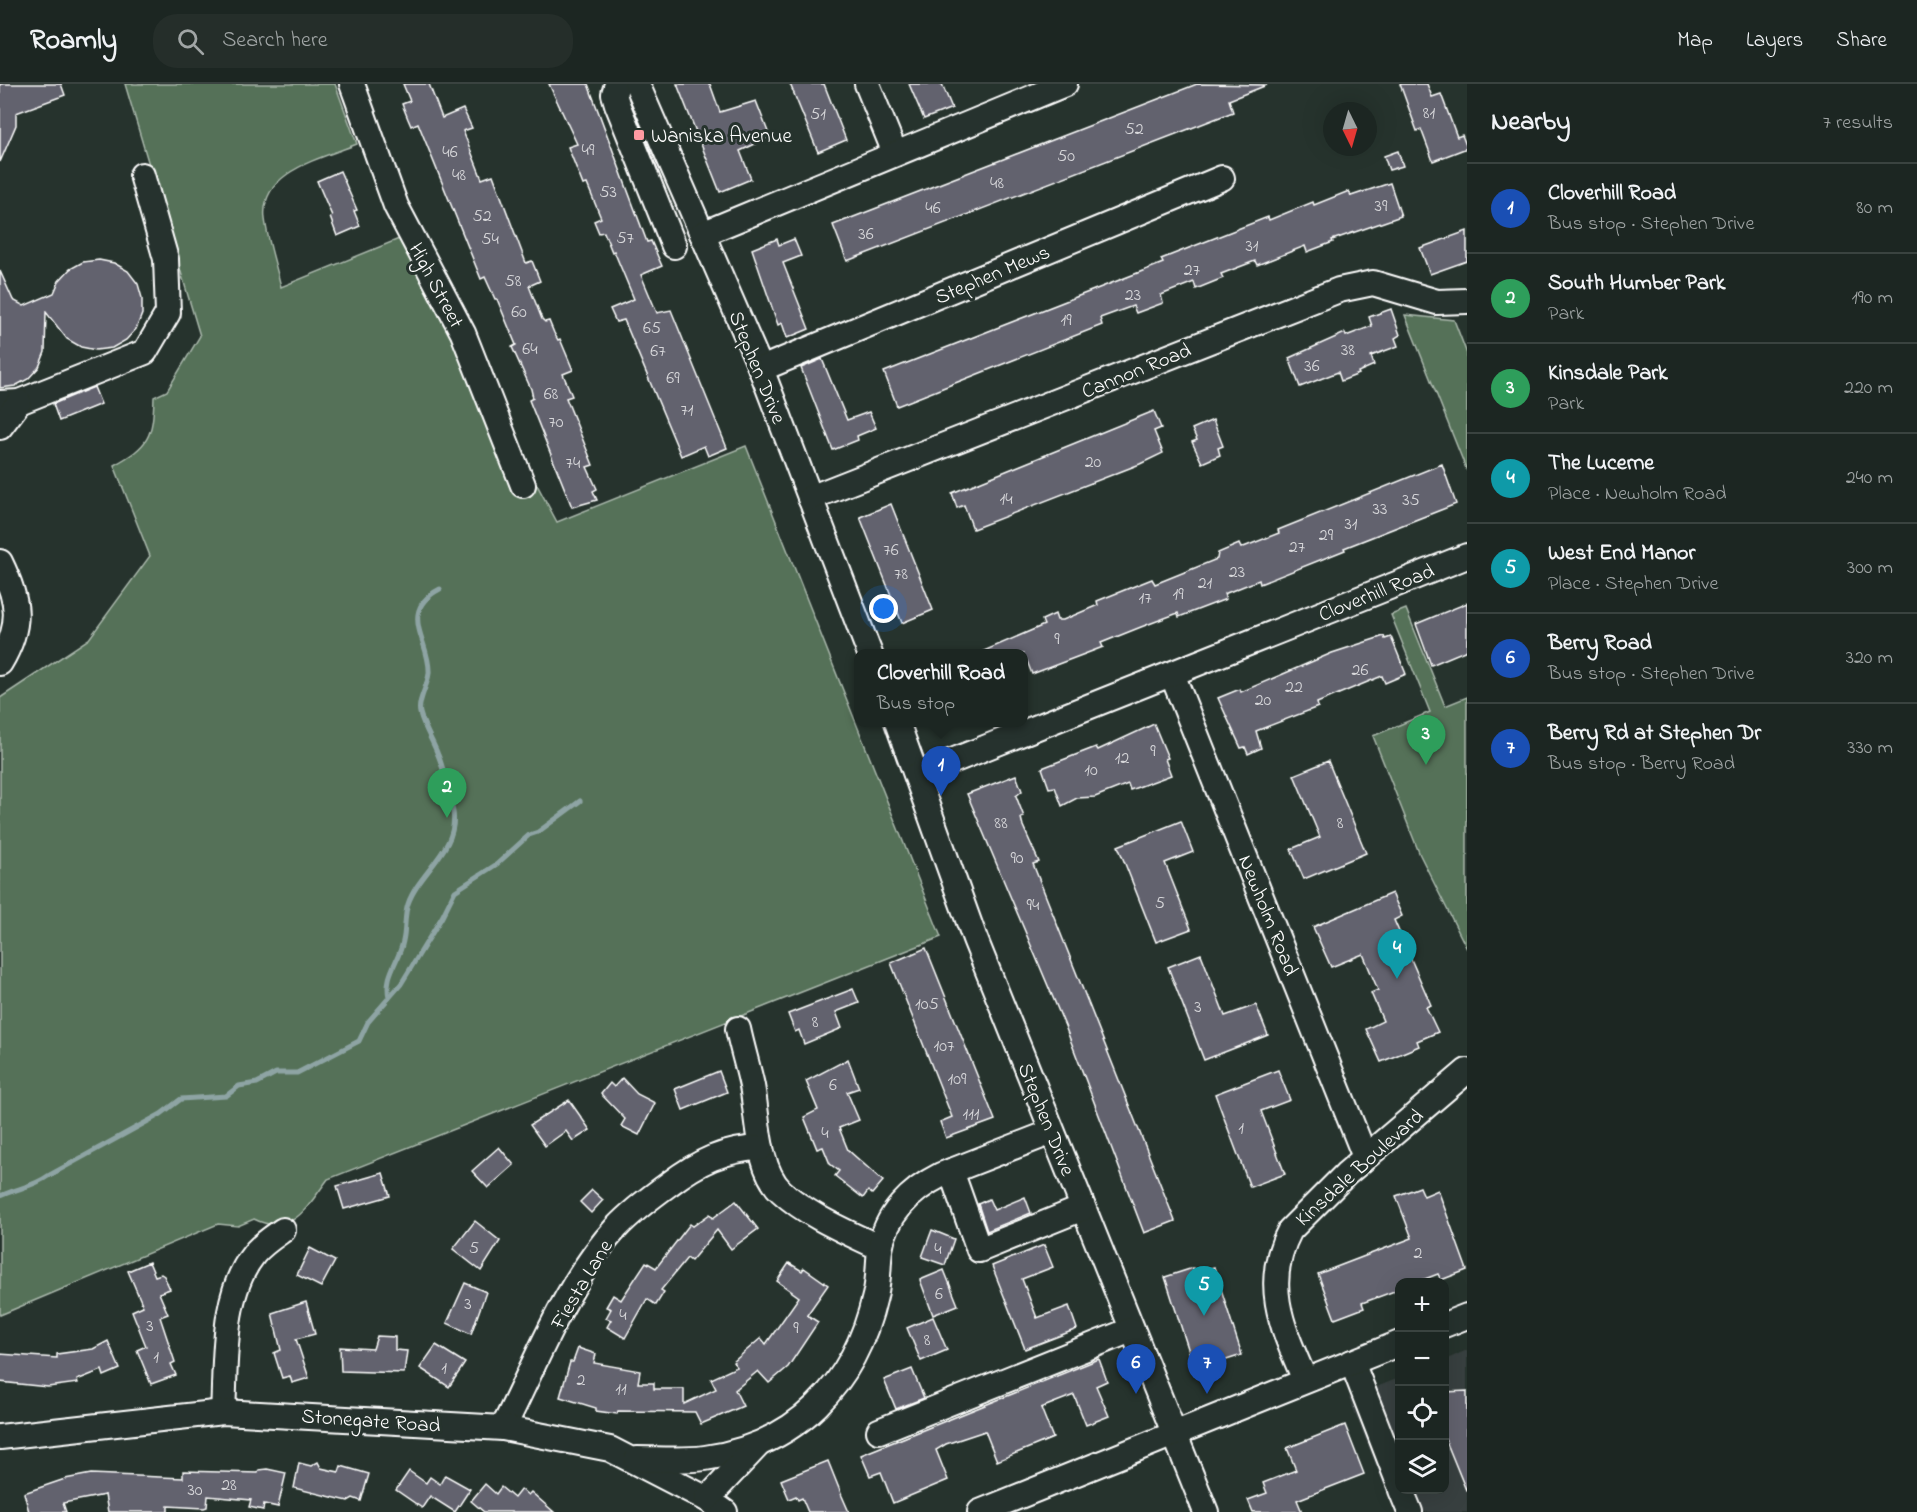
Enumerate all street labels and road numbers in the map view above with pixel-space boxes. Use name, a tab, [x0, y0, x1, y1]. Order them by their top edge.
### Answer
street label: High Street	[398, 238, 470, 335]
street label: Stephen Mews	[931, 238, 1055, 314]
street label: Stephen Drive	[720, 307, 793, 429]
street label: Cannon Road	[1077, 336, 1196, 407]
street label: Cloverhill Road	[1314, 557, 1439, 631]
street label: Newholm Road	[1229, 851, 1305, 981]
street label: Stephen Drive	[1009, 1059, 1082, 1181]
street label: Kinsdale Boulevard	[1289, 1102, 1431, 1235]
street label: Fiesta Lane	[544, 1234, 622, 1336]
street label: Stonegate Road	[300, 1402, 442, 1444]

